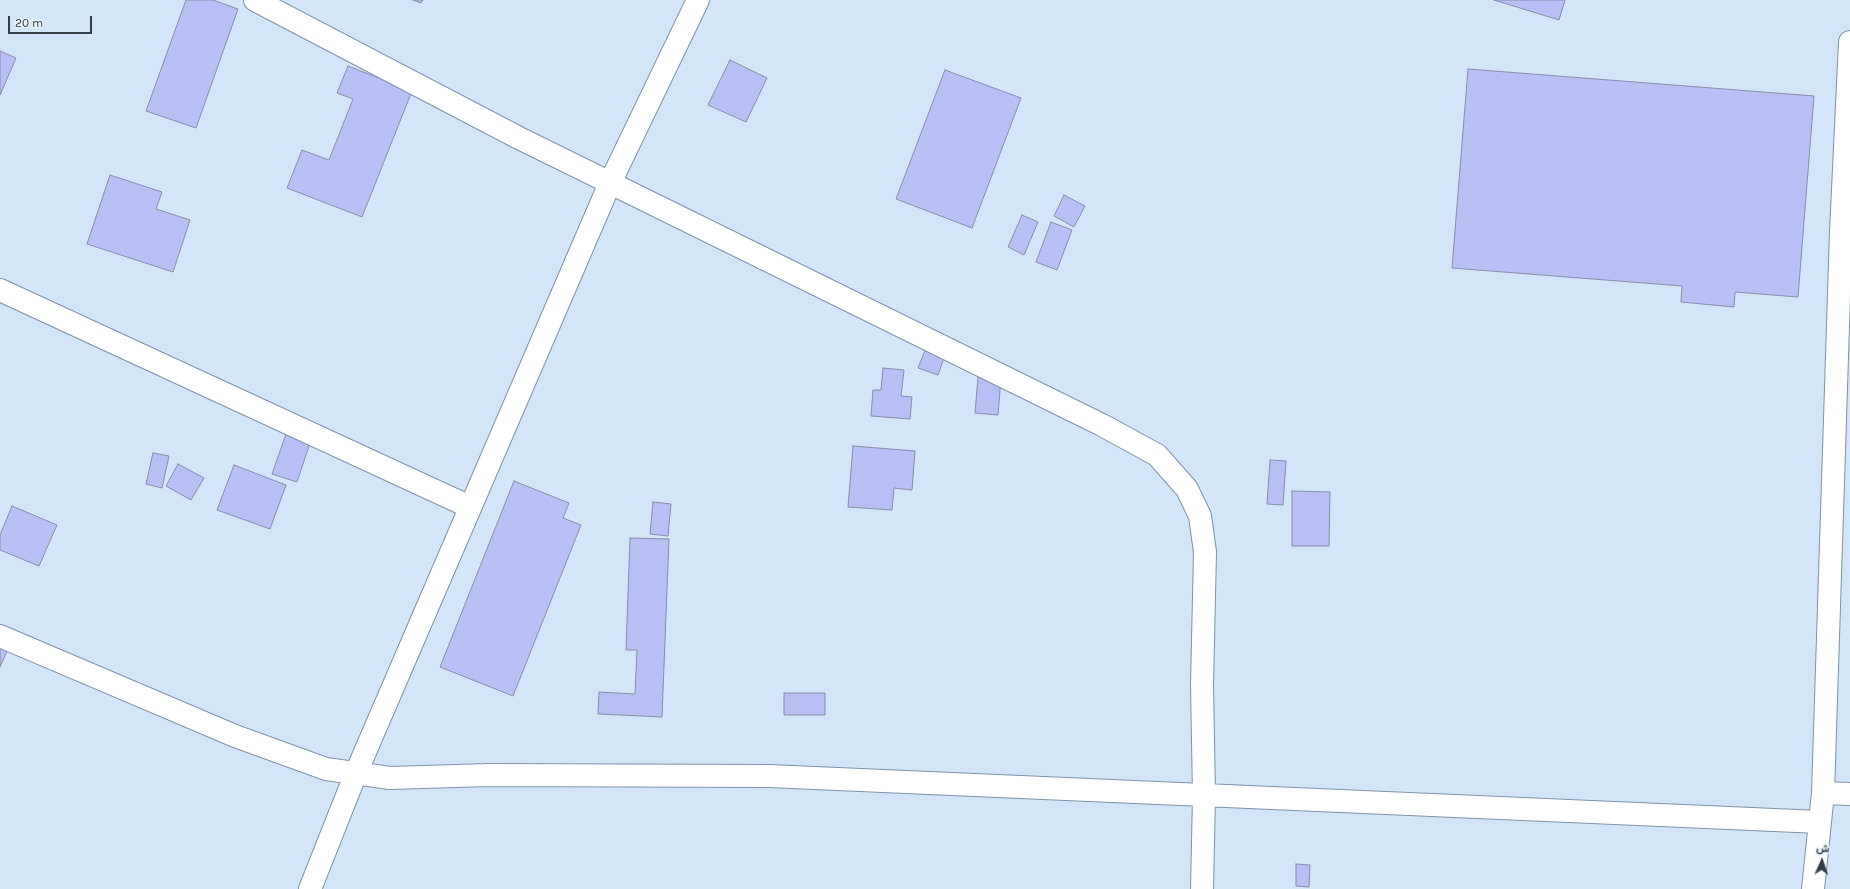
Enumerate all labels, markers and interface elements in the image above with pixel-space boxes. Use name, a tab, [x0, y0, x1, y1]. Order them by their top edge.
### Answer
scale bar	[10, 8, 94, 34]
text: 20 m	[15, 16, 43, 30]
north arrow	[1802, 841, 1842, 881]
text: ش	[1816, 842, 1830, 855]

